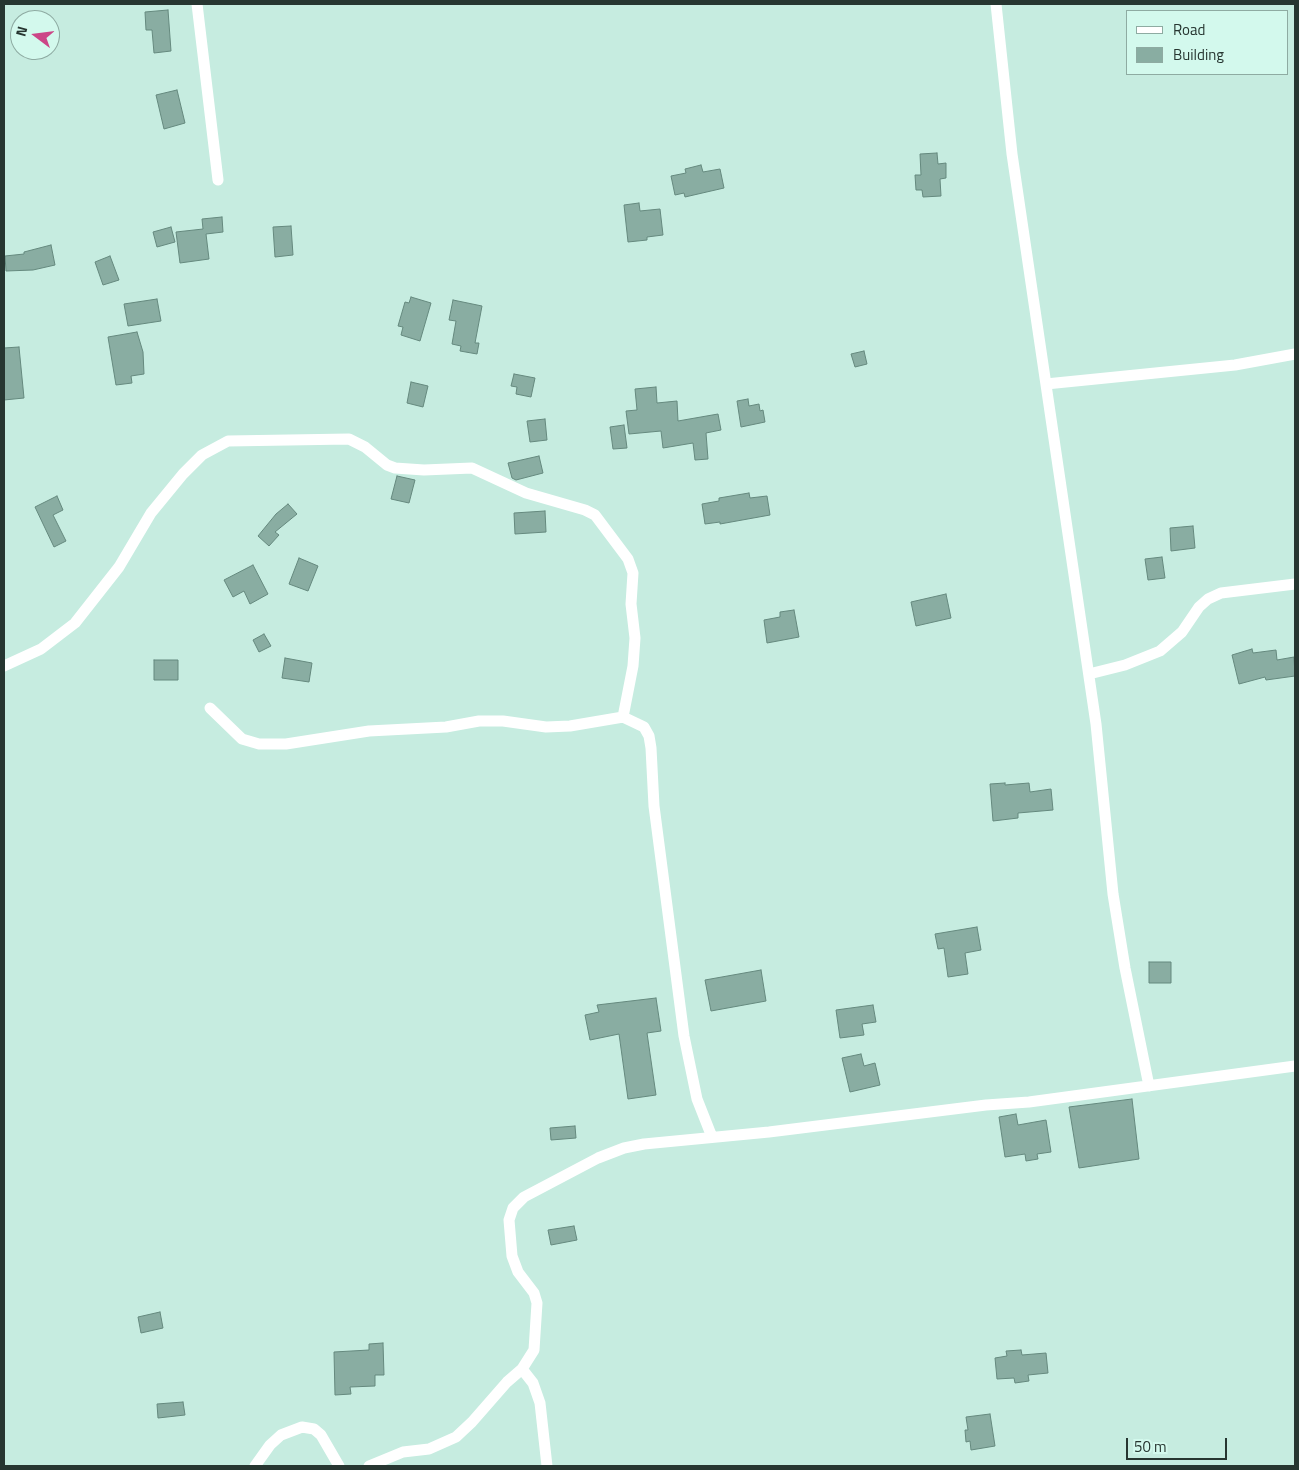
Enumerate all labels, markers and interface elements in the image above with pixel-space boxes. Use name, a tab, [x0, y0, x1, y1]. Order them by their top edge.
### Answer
north arrow	[10, 10, 60, 60]
legend	[1126, 10, 1289, 75]
text: Road	[1173, 18, 1205, 41]
text: N	[10, 24, 32, 39]
text: Building	[1173, 43, 1224, 66]
scale bar	[1129, 1428, 1230, 1460]
text: 50 m	[1134, 1435, 1167, 1458]

